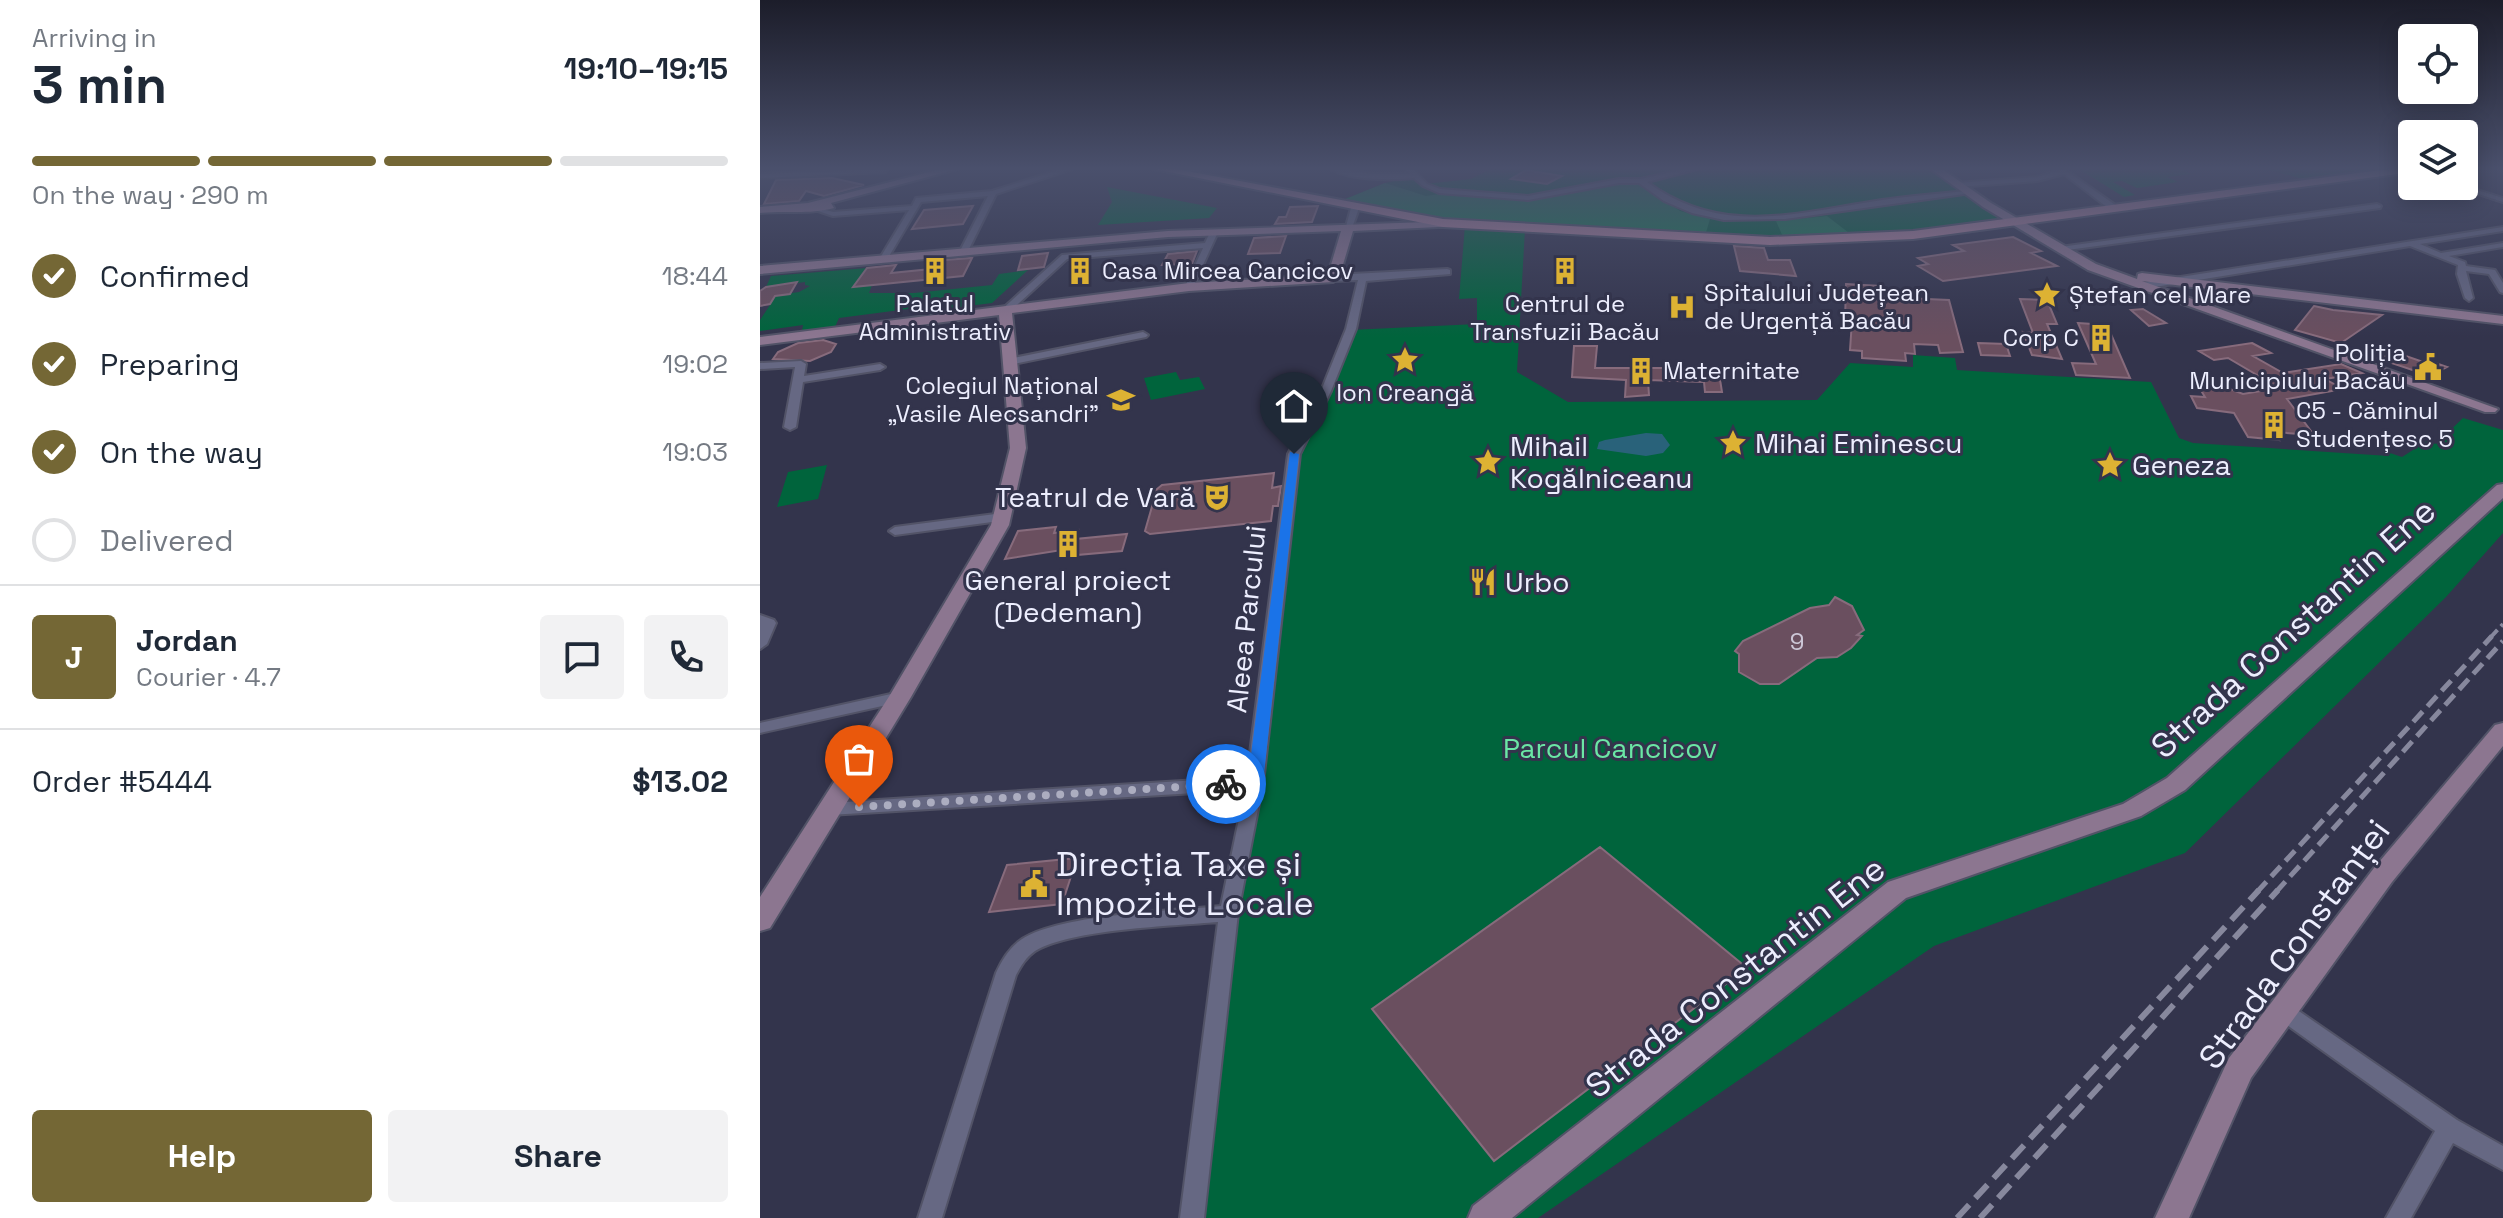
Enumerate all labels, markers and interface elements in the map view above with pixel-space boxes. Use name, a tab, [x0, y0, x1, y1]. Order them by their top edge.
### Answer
text: Arriving in	[32, 21, 156, 55]
map controls	[2398, 24, 2478, 200]
button: locate	[2398, 24, 2478, 104]
text: 19:10–19:15	[564, 49, 728, 88]
text: 3 min	[32, 52, 167, 118]
button: layers	[2398, 120, 2478, 200]
text: On the way · 290 m	[32, 178, 269, 212]
icon: check	[32, 254, 76, 298]
place label: Casa Mircea Cancicov	[1102, 255, 1353, 286]
building icon: Palatul Administrativ	[920, 256, 950, 286]
building icon: Casa Mircea Cancicov	[1065, 256, 1095, 286]
building icon: Centrul de Transfuzii Bacău	[1550, 256, 1580, 286]
text: Confirmed	[100, 257, 250, 296]
text: 18:44	[662, 259, 728, 293]
place label: Spitalului Județean de Urgență Bacău	[1704, 277, 1929, 336]
place label: Ștefan cel Mare	[2069, 279, 2251, 310]
place icon: Ștefan cel Mare	[2032, 280, 2062, 310]
place label: Palatul Administrativ	[859, 288, 1011, 347]
place label: Centrul de Transfuzii Bacău	[1470, 288, 1660, 347]
hospital icon: Spitalului Județean de Urgență Bacău	[1667, 292, 1697, 322]
place label: Corp C	[2003, 322, 2079, 353]
building icon: Corp C	[2086, 323, 2116, 353]
place label: Poliția Municipiului Bacău	[2189, 337, 2406, 396]
icon: check	[32, 342, 76, 386]
text: Preparing	[100, 345, 239, 384]
place icon: Ion Creangă	[1390, 345, 1420, 375]
text: 19:02	[662, 347, 728, 381]
public building icon: Poliția Municipiului Bacău	[2413, 352, 2443, 382]
place label: Maternitate	[1663, 355, 1800, 386]
building icon: Maternitate	[1626, 356, 1656, 386]
place label: Colegiul Național „Vasile Alecsandri”	[887, 370, 1099, 429]
pin	[1260, 372, 1328, 454]
place label: Ion Creangă	[1336, 377, 1474, 408]
icon: home	[1272, 384, 1316, 428]
school or university icon: Colegiul Național „Vasile Alecsandri”	[1106, 385, 1136, 415]
place label: C5 - Căminul Studențesc 5	[2296, 395, 2453, 454]
building icon: C5 - Căminul Studențesc 5	[2259, 410, 2289, 440]
place label: Mihai Eminescu	[1755, 425, 1962, 461]
place label: Mihail Kogălniceanu	[1510, 428, 1692, 496]
place icon: Mihai Eminescu	[1718, 428, 1748, 458]
icon: check	[32, 430, 76, 474]
text: On the way	[100, 433, 263, 472]
text: 19:03	[662, 435, 728, 469]
place icon: Mihail Kogălniceanu	[1473, 447, 1503, 477]
place label: Geneza	[2132, 447, 2231, 483]
place icon: Geneza	[2095, 450, 2125, 480]
place label: Teatrul de Vară	[995, 479, 1195, 515]
theatre icon: Teatrul de Vară	[1202, 482, 1232, 512]
street label: Strada Constantin Ene	[2142, 489, 2445, 768]
text: Delivered	[100, 521, 234, 560]
street label: Aleea Parcului	[1218, 523, 1274, 715]
building icon: General proiect (Dedeman)	[1053, 529, 1083, 559]
place label: General proiect (Dedeman)	[965, 562, 1171, 630]
place label: Urbo	[1505, 564, 1570, 600]
restaurant icon: Urbo	[1468, 567, 1498, 597]
button: chat	[540, 615, 624, 699]
button: phone	[644, 615, 728, 699]
text: Jordan	[136, 621, 238, 660]
house number: 9	[1790, 626, 1804, 657]
text: J	[65, 638, 83, 677]
text: Courier · 4.7	[136, 660, 281, 694]
pin	[825, 725, 893, 807]
park label: Parcul Cancicov	[1503, 730, 1717, 766]
icon: bag	[837, 737, 881, 781]
courier	[1186, 744, 1266, 824]
text: Order #5444	[32, 762, 212, 801]
text: $13.02	[632, 762, 728, 801]
icon: bike	[1204, 762, 1248, 806]
street label: Strada Constanței	[2189, 811, 2399, 1078]
place label: Direcția Taxe și Impozite Locale	[1056, 843, 1314, 925]
street label: Strada Constantin Ene	[1577, 847, 1894, 1108]
public building icon: Direcția Taxe și Impozite Locale	[1019, 869, 1049, 899]
button: Help	[32, 1110, 372, 1202]
button: Share	[388, 1110, 728, 1202]

